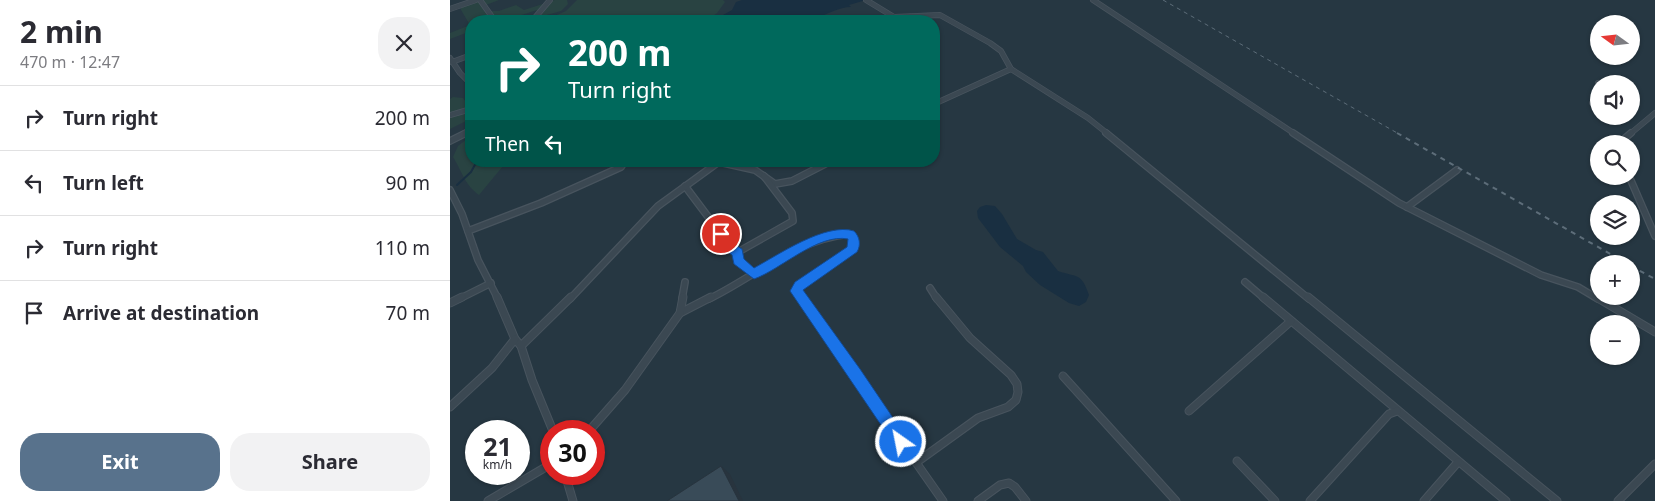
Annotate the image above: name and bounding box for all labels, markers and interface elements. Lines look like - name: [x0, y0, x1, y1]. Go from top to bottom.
- text: 2 min: [20, 11, 103, 52]
- north arrow: [1590, 15, 1640, 65]
- map controls: [1590, 15, 1640, 365]
- button: close: [378, 17, 430, 69]
- text: 200 m: [568, 29, 671, 76]
- icon: right: [485, 35, 550, 100]
- text: 470 m · 12:47: [20, 51, 120, 73]
- text: Turn right: [568, 74, 671, 104]
- button: sound: [1590, 75, 1640, 125]
- icon: right: [20, 104, 48, 132]
- text: Turn right: [63, 105, 158, 131]
- text: 200 m: [375, 105, 430, 131]
- icon: left: [540, 130, 568, 158]
- text: Then: [485, 131, 530, 157]
- button: search: [1590, 135, 1640, 185]
- icon: left: [20, 169, 48, 197]
- text: Turn left: [63, 170, 144, 196]
- text: 90 m: [386, 170, 430, 196]
- button: layers: [1590, 195, 1640, 245]
- pin: [700, 213, 742, 255]
- icon: arrive: [707, 220, 735, 248]
- icon: right: [20, 234, 48, 262]
- text: Turn right: [63, 235, 158, 261]
- text: 110 m: [375, 235, 430, 261]
- button: +: [1590, 255, 1640, 305]
- icon: arrive: [20, 299, 48, 327]
- text: Arrive at destination: [63, 300, 259, 326]
- text: 70 m: [386, 300, 430, 326]
- button: −: [1590, 315, 1640, 365]
- position arrow: [874, 415, 926, 467]
- speed limit sign: 30: [540, 420, 605, 485]
- text: 21: [483, 429, 512, 463]
- button: Exit: [20, 433, 220, 491]
- button: Share: [230, 433, 430, 491]
- text: km/h: [483, 456, 512, 473]

